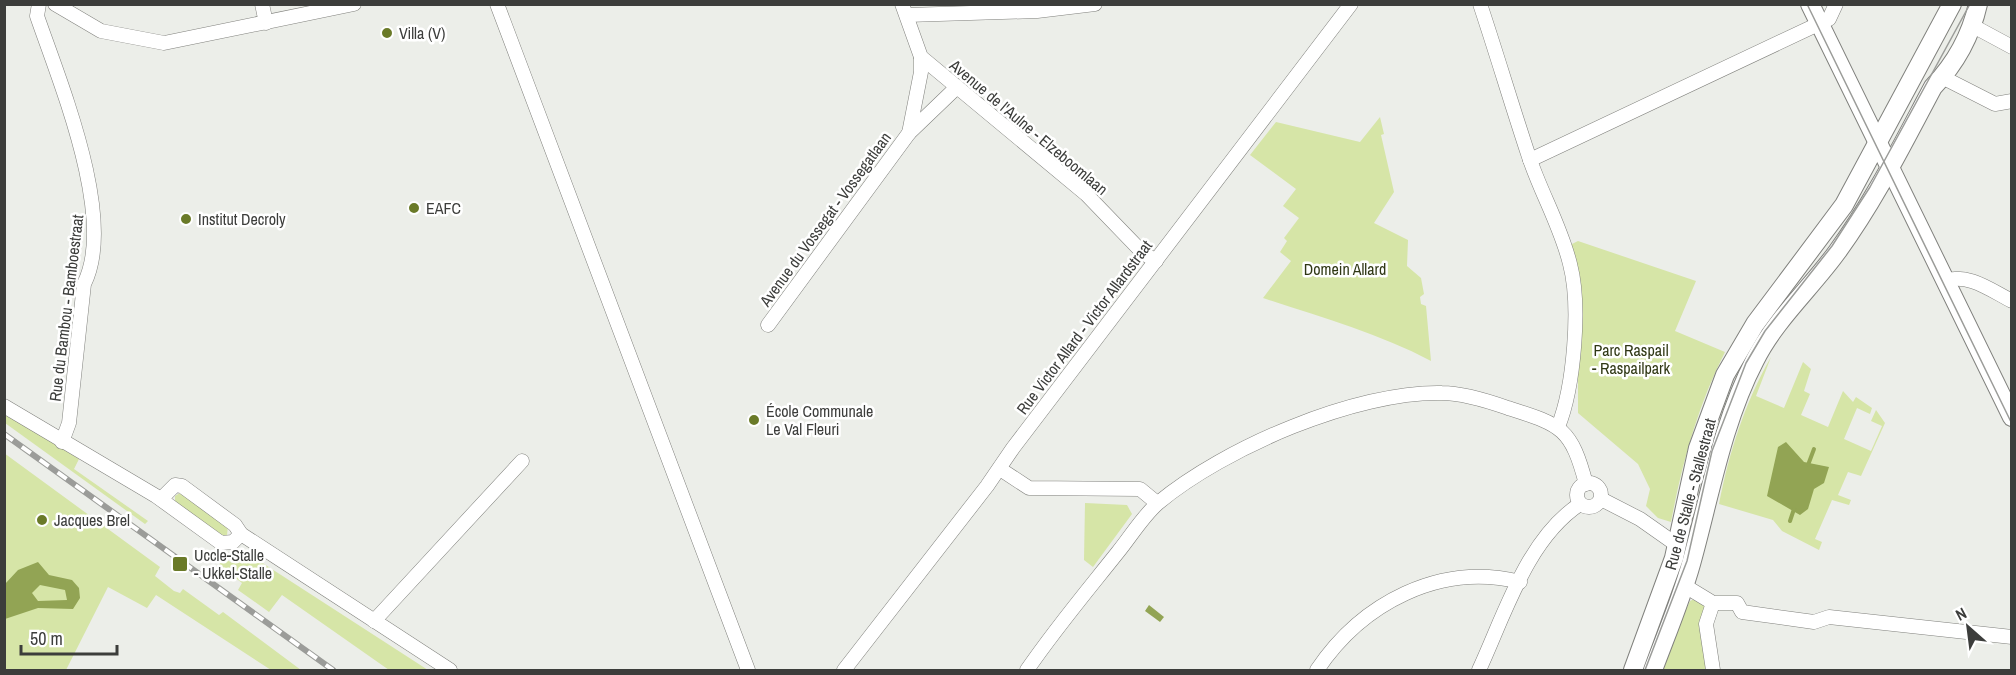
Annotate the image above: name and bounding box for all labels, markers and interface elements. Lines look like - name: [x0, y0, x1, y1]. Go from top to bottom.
- place label: Villa (V): [399, 22, 445, 44]
- marker: Villa (V): [380, 26, 394, 40]
- street label: Avenue de l'Aulne - Elzeboomlaan: [945, 54, 1113, 200]
- street label: Avenue du Vossegat - Vossegatlaan: [754, 127, 896, 311]
- place label: EAFC: [426, 197, 461, 219]
- marker: EAFC: [407, 201, 421, 215]
- place label: Institut Decroly: [198, 208, 286, 230]
- marker: Institut Decroly: [179, 212, 193, 226]
- street label: Rue du Bambou - Bamboestraat: [44, 213, 88, 403]
- street label: Rue Victor Allard - Victor Allardstraat: [1011, 235, 1157, 419]
- park label: Domein Allard: [1304, 258, 1386, 280]
- park label: Parc Raspail - Raspailpark: [1592, 339, 1670, 379]
- place label: École Communale Le Val Fleuri: [766, 400, 873, 440]
- marker: École Communale Le Val Fleuri: [747, 413, 761, 427]
- street label: Rue de Stalle - Stallestraat: [1659, 415, 1721, 572]
- place label: Jacques Brel: [54, 509, 130, 531]
- marker: Jacques Brel: [35, 513, 49, 527]
- place label: Uccle-Stalle - Ukkel-Stalle: [194, 544, 272, 584]
- marker: Uccle-Stalle - Ukkel-Stalle: [171, 555, 189, 573]
- north arrow: [1938, 597, 1998, 657]
- text: N: [1952, 602, 1970, 626]
- scale bar: [21, 618, 117, 656]
- text: 50 m: [30, 626, 63, 651]

